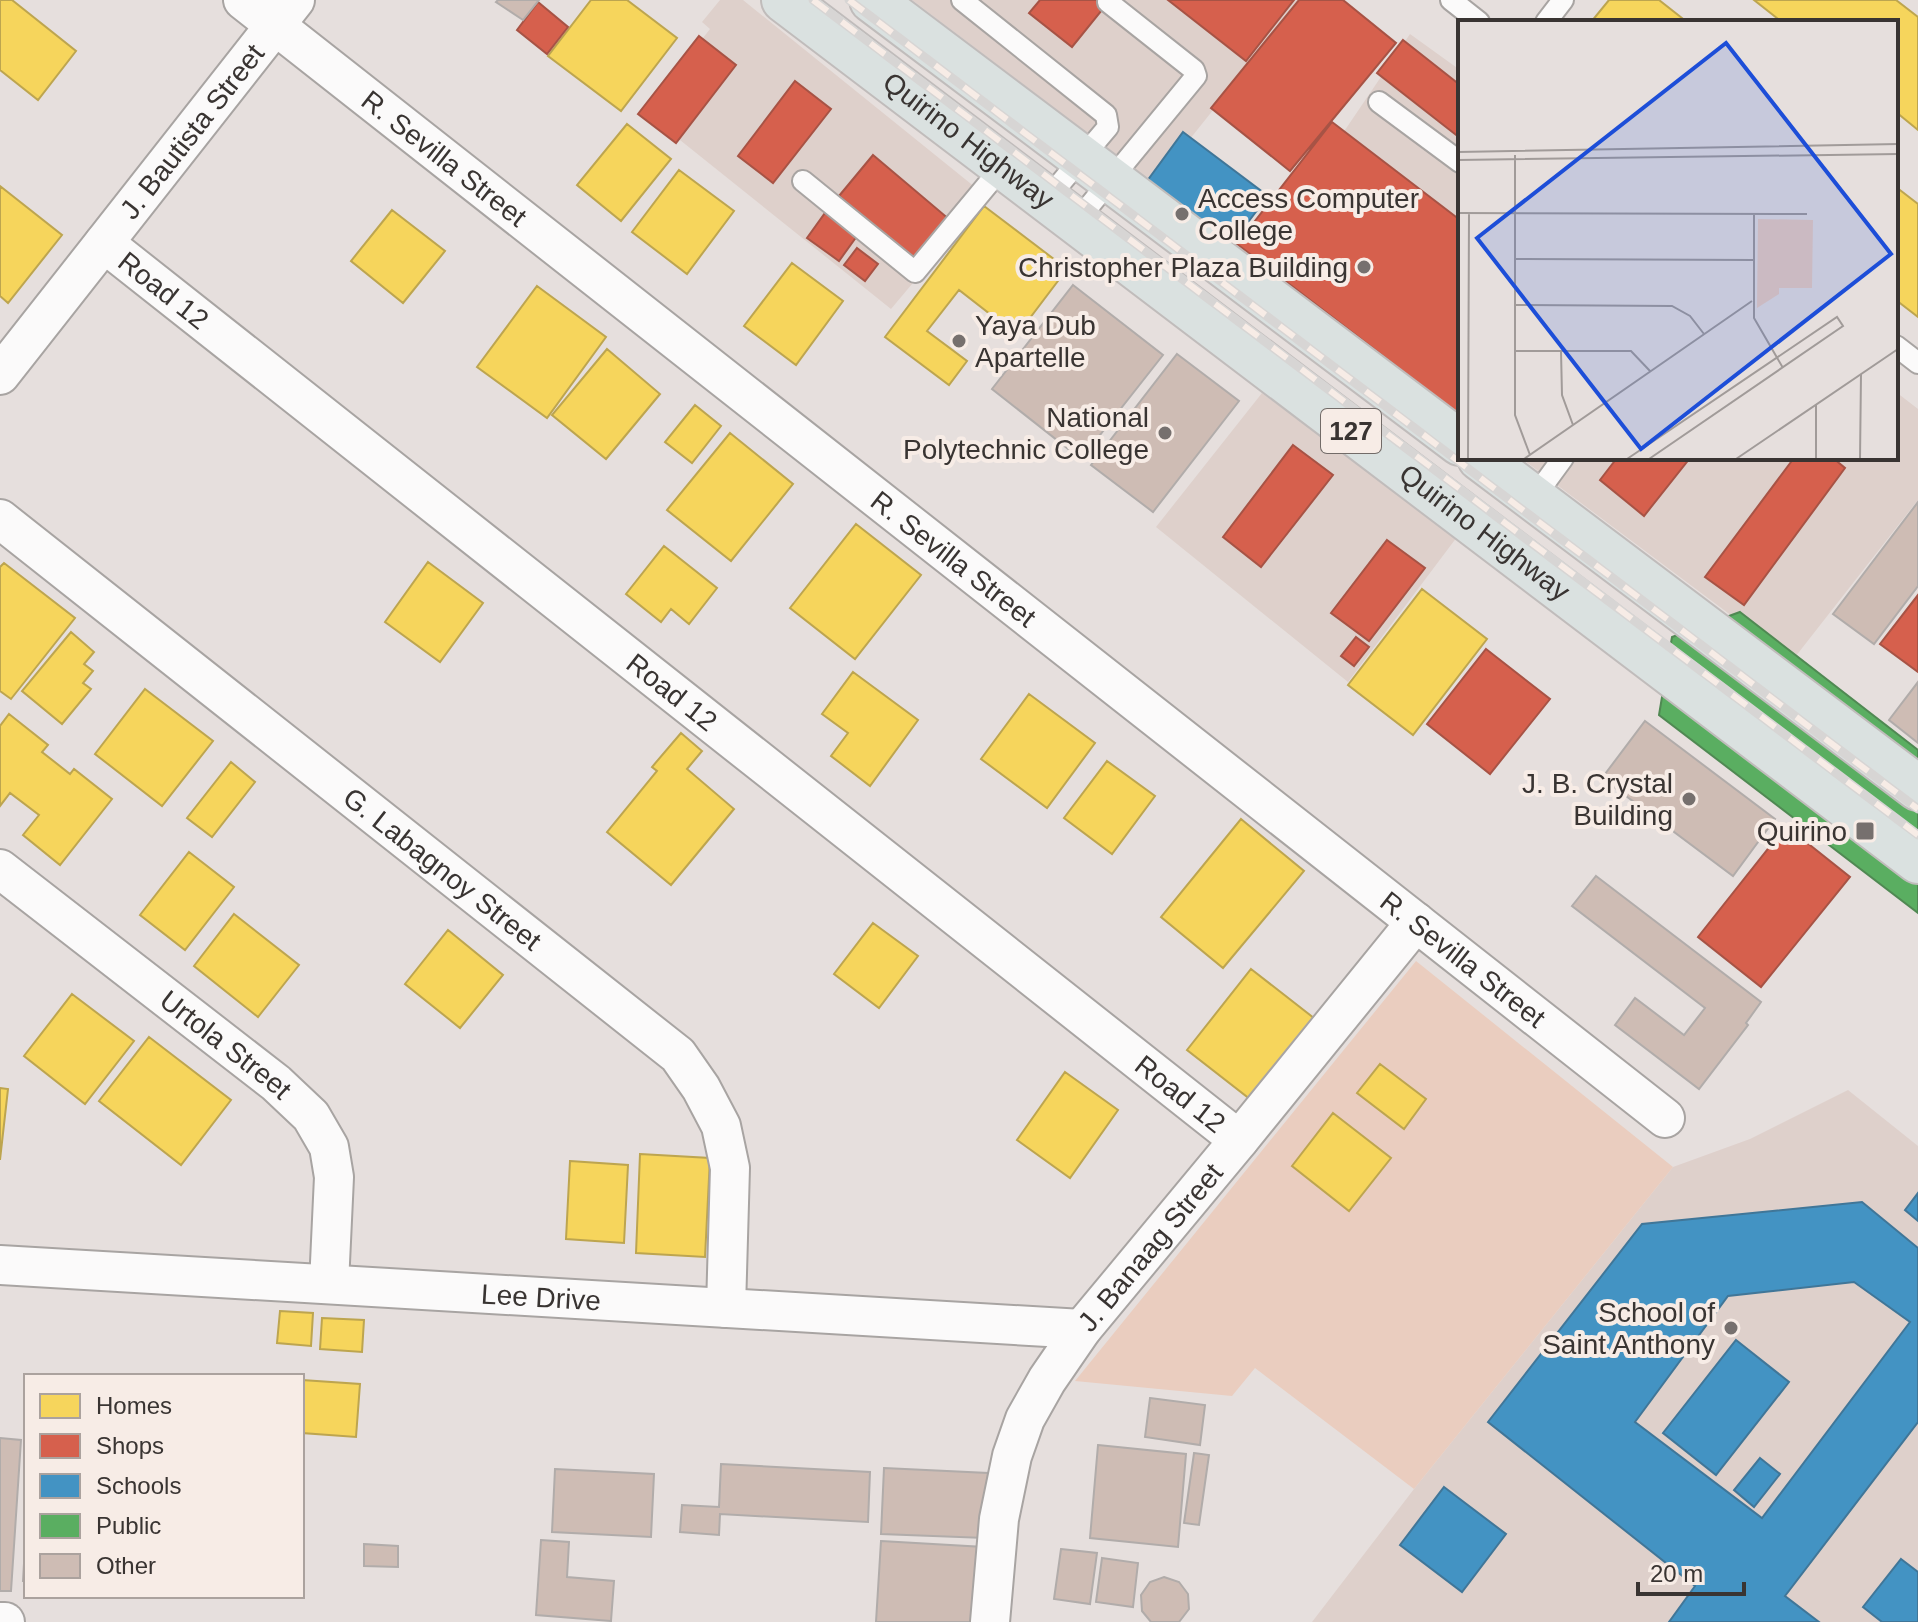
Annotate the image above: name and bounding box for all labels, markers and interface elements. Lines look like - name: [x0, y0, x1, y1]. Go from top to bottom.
- inset map: [1458, 20, 1898, 460]
- street label: J. Bautista Street: [114, 38, 270, 225]
- street label: Quirino Highway: [877, 66, 1060, 215]
- street label: R. Sevilla Street: [355, 84, 533, 233]
- place label: Access Computer College: [1198, 183, 1419, 246]
- marker: Access Computer College: [1173, 205, 1191, 223]
- street label: Road 12: [112, 246, 214, 336]
- place label: Christopher Plaza Building: [1018, 252, 1348, 283]
- marker: Christopher Plaza Building: [1355, 258, 1373, 276]
- place label: Yaya Dub Apartelle: [975, 310, 1096, 373]
- marker: Yaya Dub Apartelle: [950, 332, 968, 350]
- place label: National Polytechnic College: [903, 402, 1149, 465]
- road number: 127: [1321, 409, 1381, 453]
- marker: National Polytechnic College: [1156, 424, 1174, 442]
- street label: Quirino Highway: [1393, 458, 1576, 607]
- street label: R. Sevilla Street: [865, 485, 1042, 634]
- street label: Road 12: [621, 647, 723, 737]
- place label: J. B. Crystal Building: [1522, 768, 1673, 831]
- street label: G. Labagnoy Street: [337, 782, 547, 957]
- marker: J. B. Crystal Building: [1680, 790, 1698, 808]
- place label: Quirino: [1757, 816, 1847, 847]
- marker: Quirino: [1854, 820, 1876, 842]
- street label: R. Sevilla Street: [1374, 885, 1551, 1034]
- street label: Urtola Street: [154, 984, 298, 1105]
- street label: Road 12: [1129, 1049, 1231, 1139]
- street label: J. Banaag Street: [1072, 1157, 1229, 1338]
- street label: Lee Drive: [480, 1278, 602, 1317]
- place label: School of Saint Anthony: [1542, 1297, 1715, 1360]
- marker: School of Saint Anthony: [1722, 1319, 1740, 1337]
- legend: [24, 1374, 304, 1598]
- text: Homes: [96, 1392, 172, 1419]
- text: Shops: [96, 1432, 164, 1459]
- text: Schools: [96, 1472, 181, 1499]
- text: Public: [96, 1512, 161, 1539]
- scale bar: [1638, 1546, 1744, 1596]
- text: Other: [96, 1552, 156, 1579]
- text: 20 m: [1650, 1560, 1703, 1587]

